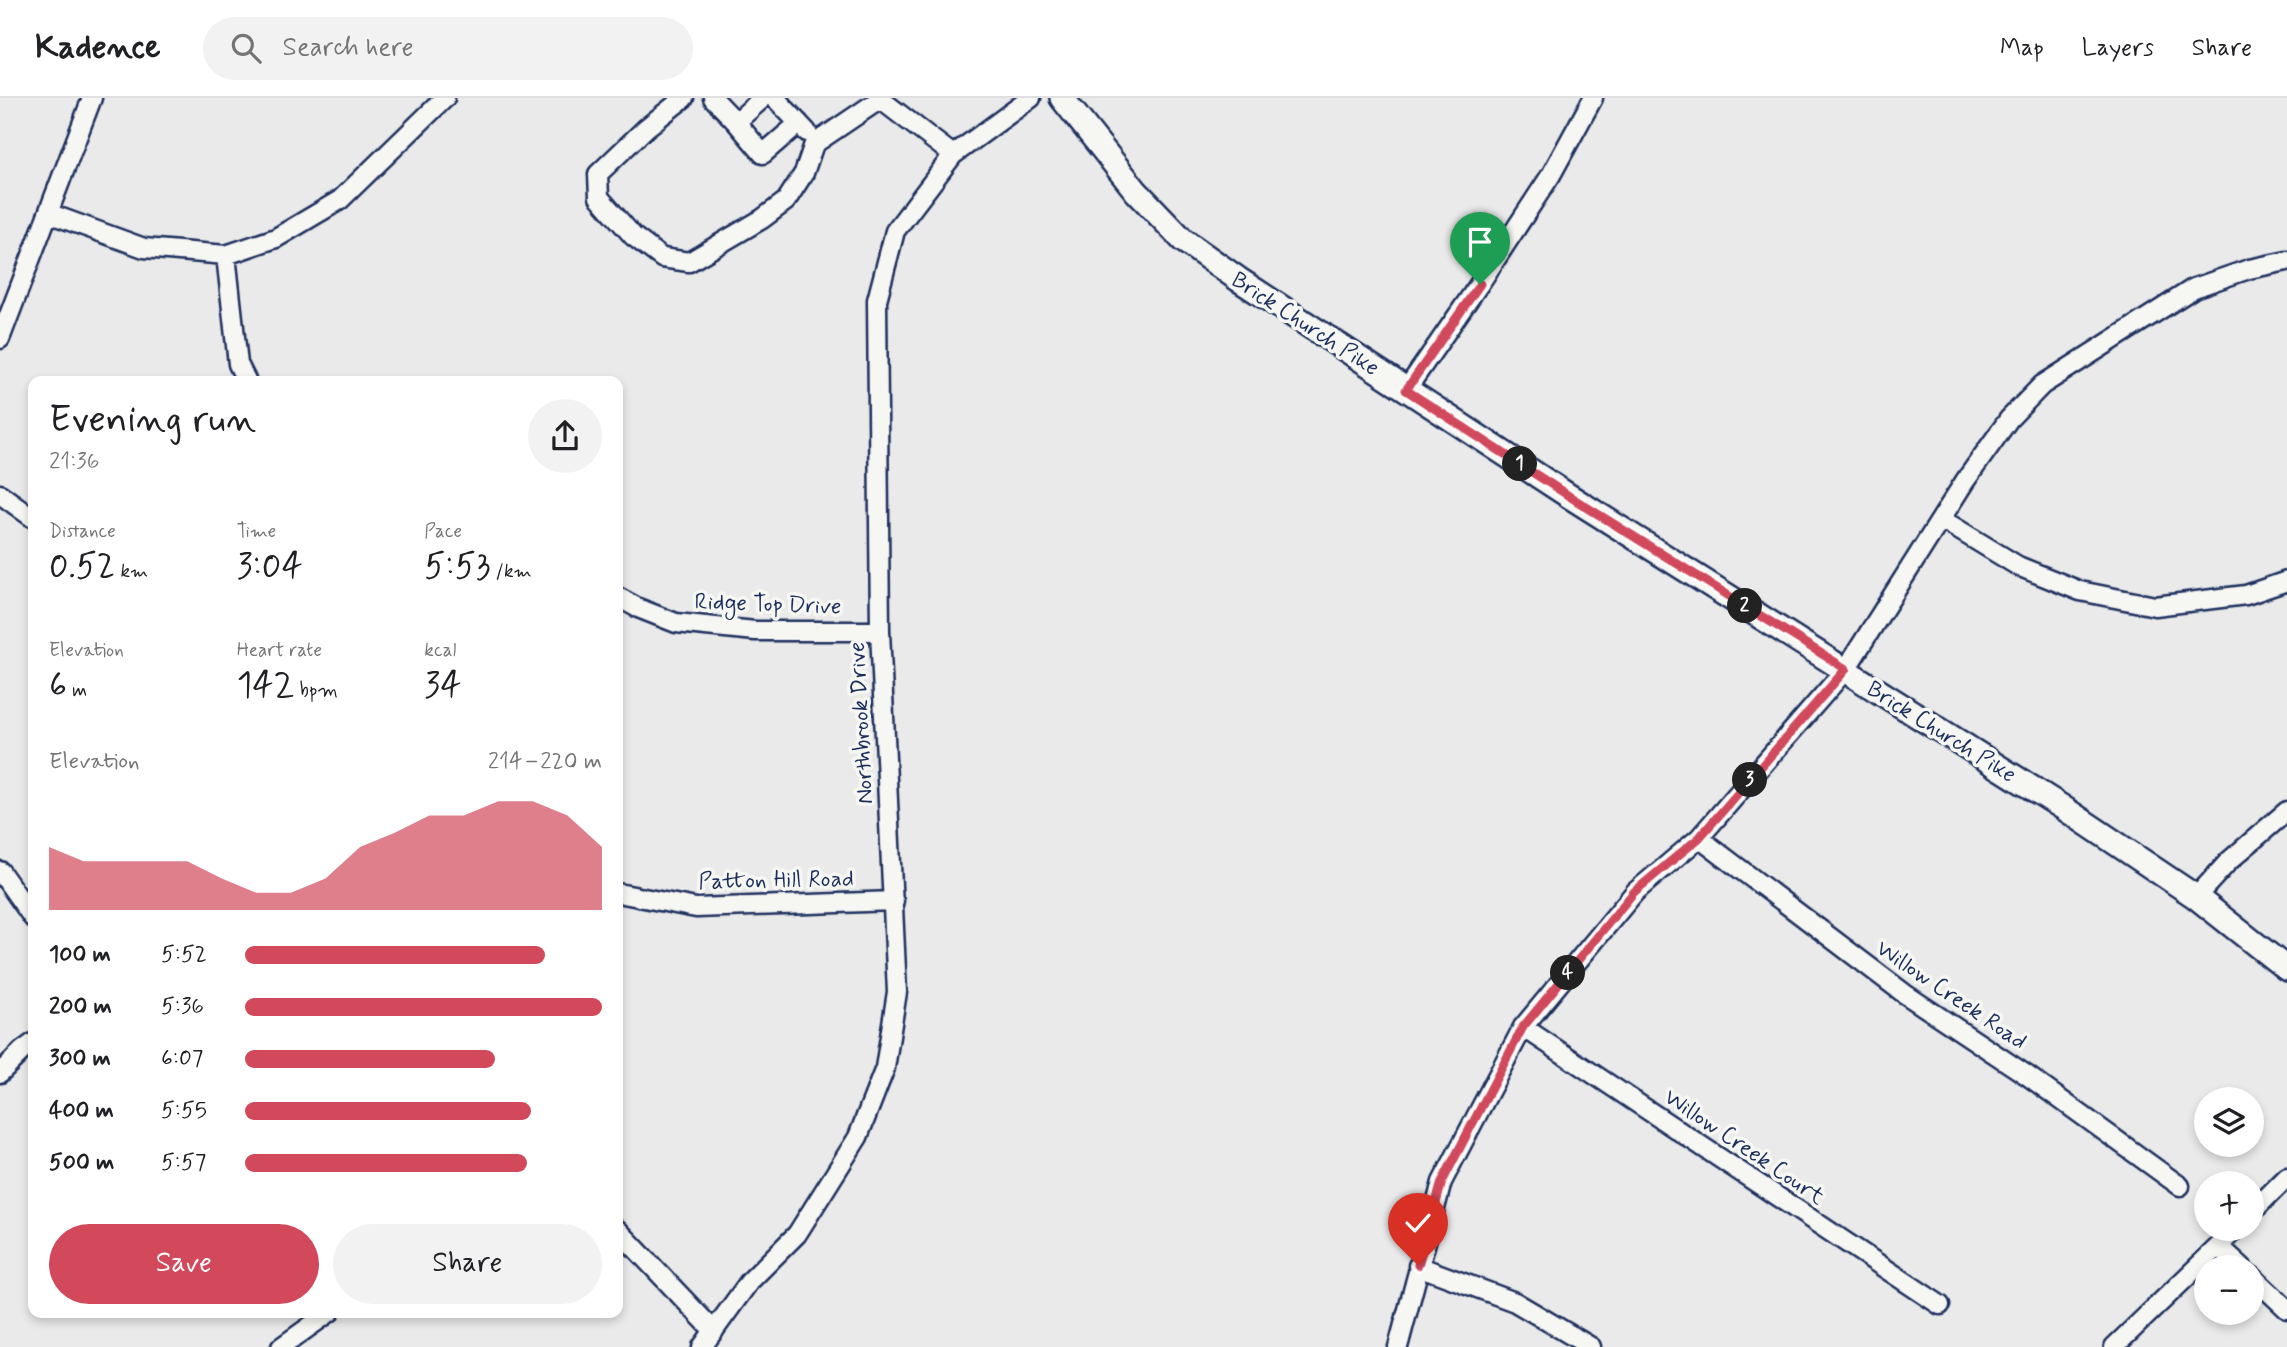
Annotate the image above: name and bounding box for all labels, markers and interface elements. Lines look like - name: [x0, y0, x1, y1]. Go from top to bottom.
- search box: [203, 17, 693, 80]
- text: Kadence: [35, 26, 161, 70]
- icon: search: [227, 29, 265, 67]
- text: Search here: [283, 31, 413, 65]
- text: Map: [2000, 33, 2044, 64]
- text: Layers: [2082, 33, 2154, 64]
- text: Share: [2192, 33, 2252, 64]
- pin: [1450, 212, 1510, 284]
- icon: arrive: [1461, 223, 1499, 261]
- street label: Brick Church Pike: [1225, 266, 1385, 384]
- text: Evening run: [49, 396, 256, 445]
- button: share: [528, 399, 602, 473]
- pin: 1: [1502, 446, 1538, 482]
- text: 21:36: [49, 447, 99, 477]
- text: 1: [1515, 451, 1524, 476]
- text: Distance: [49, 519, 116, 544]
- text: Time: [237, 519, 276, 544]
- text: Pace: [424, 519, 462, 544]
- text: 0.52: [49, 544, 115, 590]
- text: 3:04: [237, 544, 303, 590]
- text: 5:53: [424, 544, 490, 590]
- text: km: [115, 559, 148, 584]
- text: /km: [490, 559, 532, 584]
- street label: Ridge Top Drive: [694, 587, 842, 625]
- pin: 2: [1728, 588, 1762, 624]
- text: 2: [1740, 593, 1749, 618]
- text: Elevation: [49, 638, 124, 663]
- text: Heart rate: [237, 638, 322, 663]
- text: kcal: [424, 638, 456, 663]
- street label: Northbrook Drive: [843, 641, 881, 805]
- text: 6: [49, 663, 67, 709]
- text: 142: [237, 663, 294, 709]
- text: 34: [424, 663, 461, 709]
- street label: Brick Church Pike: [1861, 675, 2021, 791]
- text: m: [67, 678, 87, 703]
- text: bpm: [294, 678, 338, 703]
- text: Elevation: [49, 747, 140, 777]
- text: 214–220 m: [488, 747, 602, 777]
- pin: 3: [1732, 762, 1768, 798]
- text: 3: [1745, 767, 1754, 792]
- street label: Patton Hill Road: [698, 865, 854, 897]
- street label: Willow Creek Road: [1870, 934, 2032, 1057]
- text: 100 m: [49, 940, 111, 970]
- text: 5:52: [161, 940, 207, 970]
- pin: 4: [1550, 956, 1586, 990]
- text: 4: [1562, 960, 1573, 985]
- text: 200 m: [49, 992, 112, 1022]
- text: 5:36: [161, 992, 204, 1022]
- text: 300 m: [49, 1044, 111, 1074]
- text: 6:07: [161, 1044, 203, 1074]
- street label: Willow Creek Court: [1658, 1083, 1830, 1213]
- map controls: [2194, 1087, 2264, 1325]
- button: layers: [2194, 1087, 2264, 1157]
- text: 400 m: [49, 1096, 114, 1126]
- text: 5:55: [161, 1096, 207, 1126]
- text: 500 m: [49, 1148, 114, 1178]
- text: 5:57: [161, 1148, 206, 1178]
- button: +: [2194, 1171, 2264, 1241]
- pin: [1388, 1193, 1448, 1265]
- icon: check: [1399, 1204, 1437, 1242]
- button: Save: [49, 1224, 319, 1304]
- button: Share: [333, 1224, 602, 1304]
- button: −: [2194, 1255, 2264, 1325]

